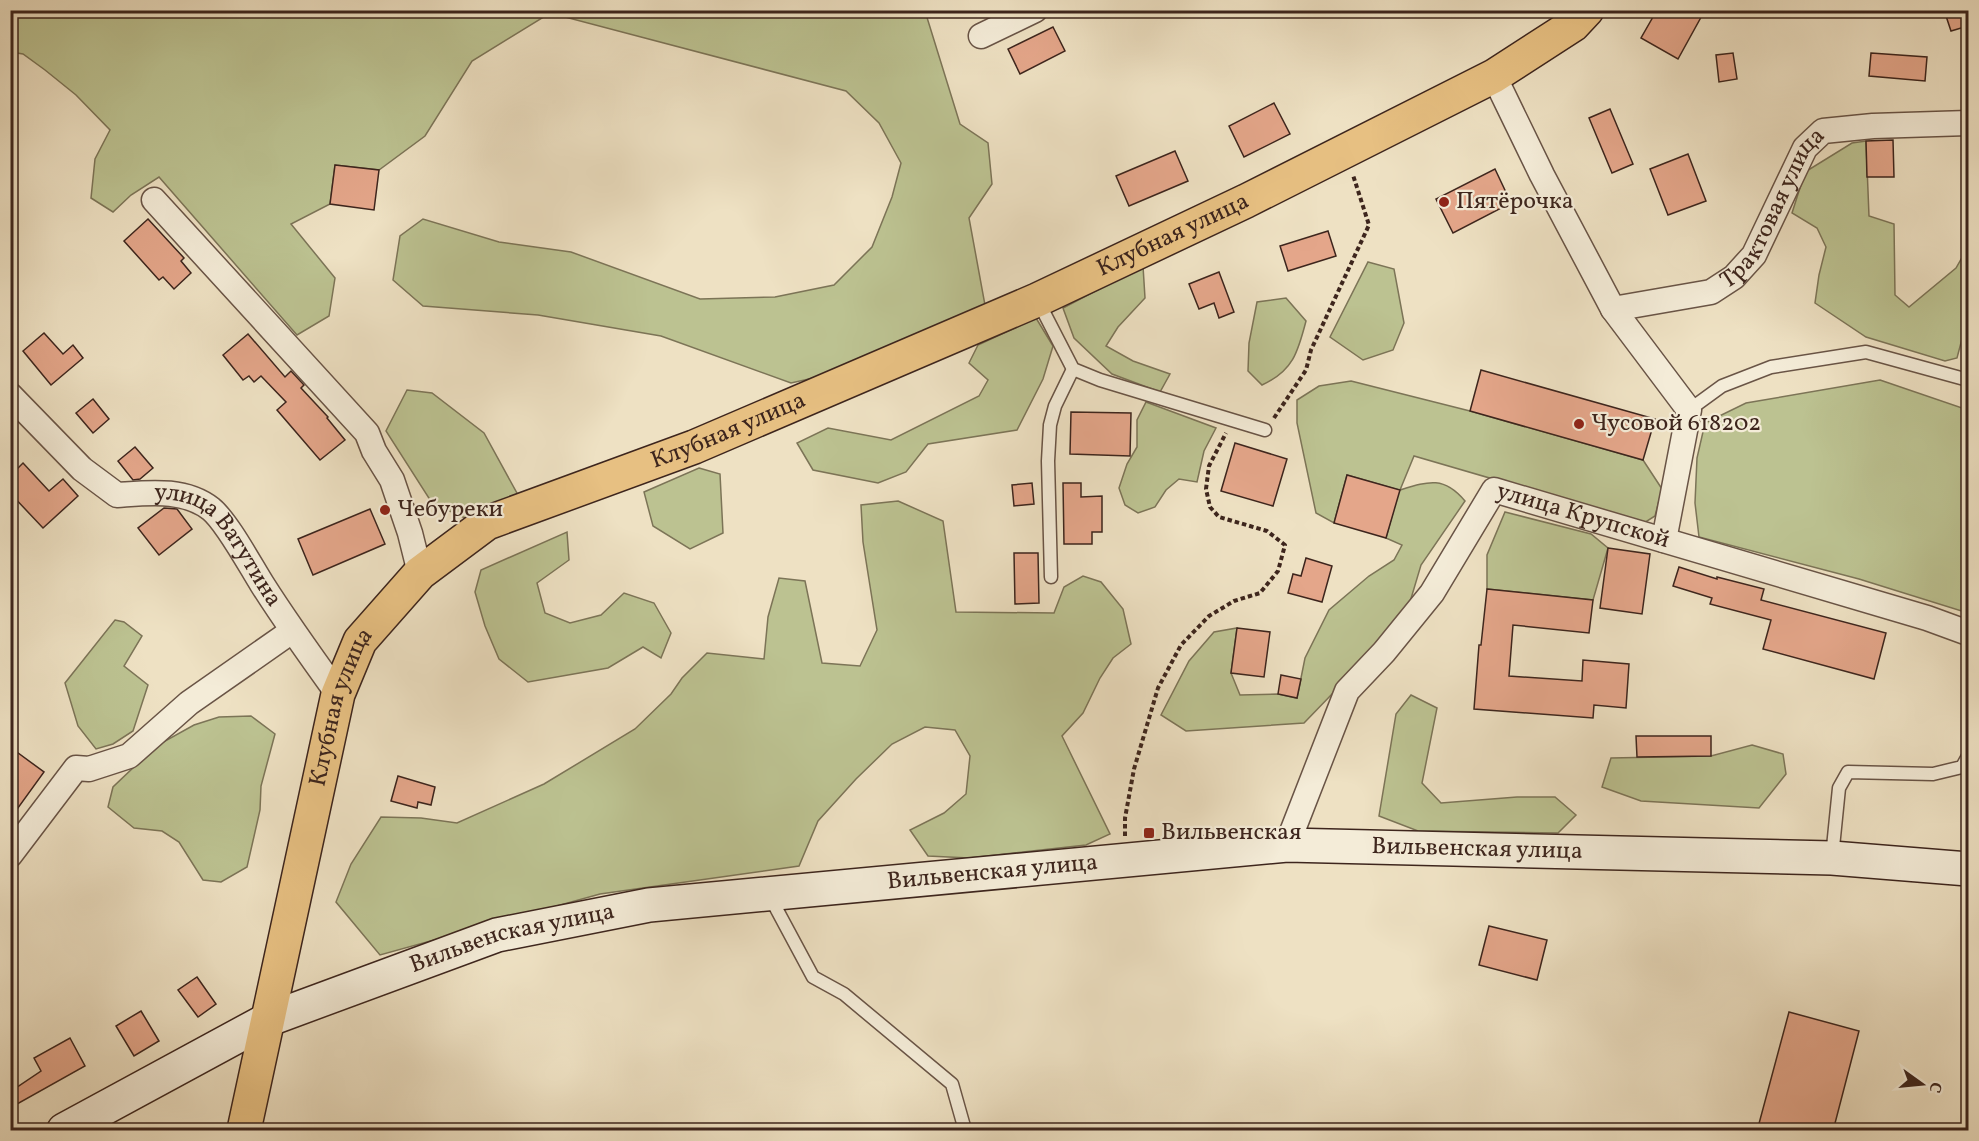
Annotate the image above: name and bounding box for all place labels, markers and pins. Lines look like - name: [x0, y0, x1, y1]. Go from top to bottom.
- place label: Пятёрочка: [1456, 185, 1574, 219]
- marker: Пятёрочка: [1437, 195, 1451, 209]
- place label: Чусовой 618202: [1591, 407, 1761, 441]
- marker: Чусовой 618202: [1572, 417, 1586, 431]
- place label: Чебуреки: [397, 493, 503, 527]
- marker: Чебуреки: [378, 503, 392, 517]
- place label: Вильвенская: [1161, 816, 1301, 850]
- marker: Вильвенская: [1142, 826, 1156, 840]

